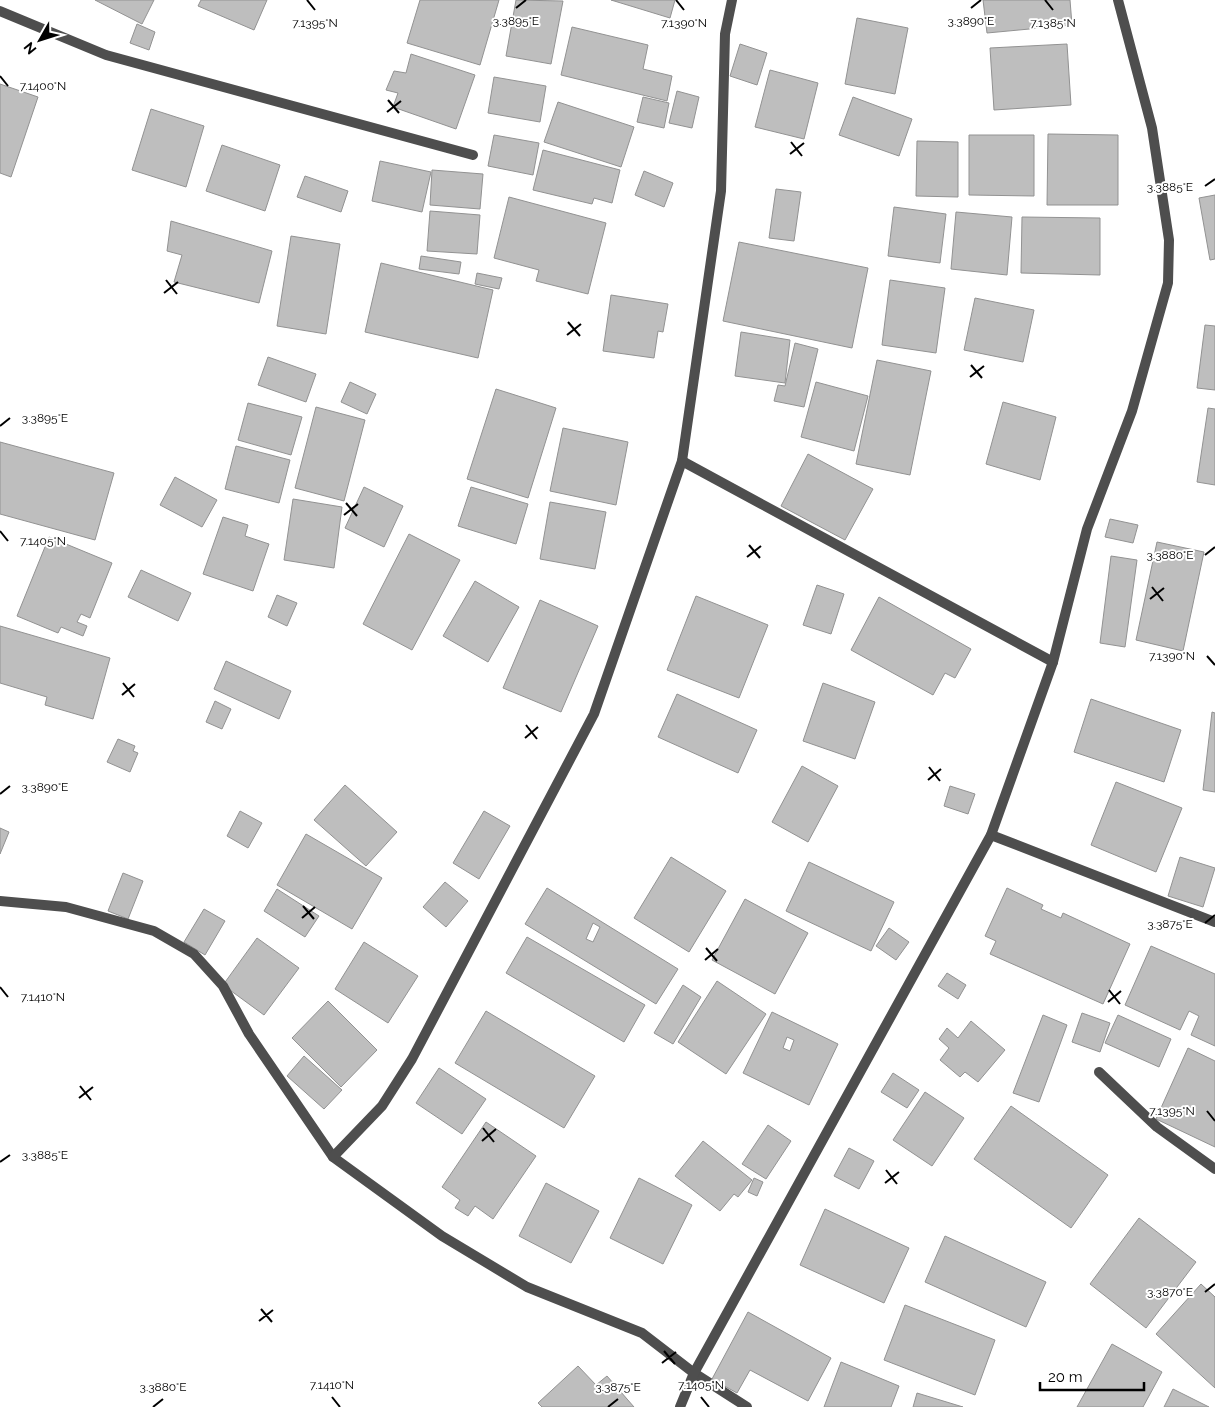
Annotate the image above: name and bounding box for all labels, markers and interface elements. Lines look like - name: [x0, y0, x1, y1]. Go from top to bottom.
- text: 3.3895°E: [493, 14, 539, 28]
- text: 3.3890°E: [948, 14, 994, 28]
- north arrow: [15, 15, 65, 65]
- text: 7.1395°N: [292, 16, 338, 30]
- text: 7.1390°N: [661, 16, 707, 30]
- text: 7.1385°N: [1030, 16, 1076, 30]
- text: N: [20, 39, 39, 57]
- text: 7.1400°N: [20, 79, 66, 93]
- text: 3.3885°E: [1147, 180, 1193, 194]
- text: 3.3895°E: [22, 411, 68, 425]
- text: 7.1405°N: [20, 534, 66, 548]
- text: 3.3880°E: [1147, 548, 1193, 562]
- text: 7.1390°N: [1149, 649, 1195, 663]
- text: 3.3890°E: [22, 780, 68, 794]
- text: 3.3875°E: [1147, 917, 1193, 931]
- text: 7.1410°N: [21, 990, 65, 1004]
- text: 7.1395°N: [1149, 1104, 1195, 1118]
- text: 3.3885°E: [22, 1148, 68, 1162]
- text: 3.3870°E: [1147, 1285, 1193, 1299]
- scale bar: [1040, 1360, 1144, 1392]
- text: 20 m: [1048, 1368, 1083, 1386]
- text: 7.1410°N: [310, 1378, 354, 1392]
- text: 7.1405°N: [678, 1378, 724, 1392]
- text: 3.3880°E: [140, 1380, 186, 1394]
- text: 3.3875°E: [595, 1380, 641, 1394]

